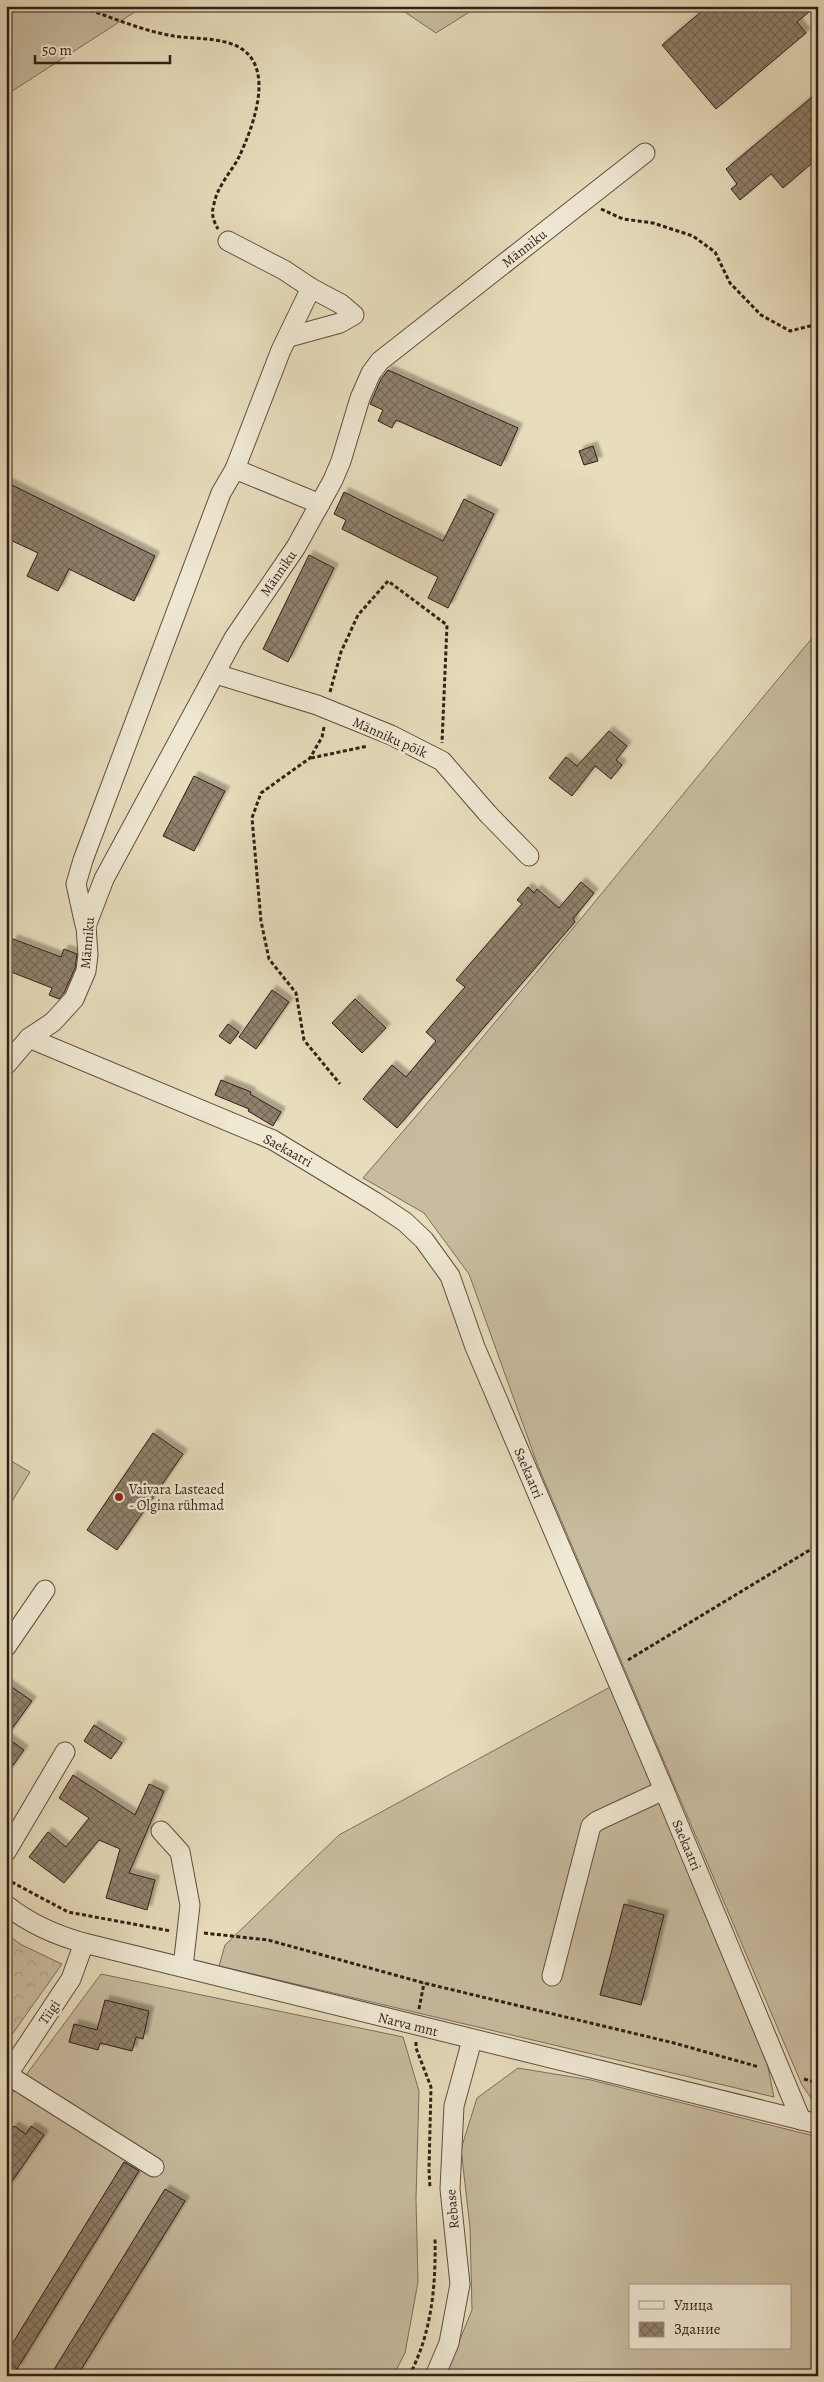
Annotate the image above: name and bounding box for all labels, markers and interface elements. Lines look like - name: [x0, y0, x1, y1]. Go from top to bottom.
- scale bar: [35, 32, 170, 64]
- text: 50 m: [42, 40, 72, 60]
- street label: Männiku: [498, 225, 551, 272]
- street label: Männiku: [256, 546, 301, 600]
- street label: Männiku põik: [349, 712, 430, 762]
- street label: Männiku: [76, 916, 99, 970]
- street label: Saekaatri: [260, 1129, 316, 1172]
- street label: Saekaatri: [509, 1445, 548, 1502]
- place label: Vaivara Lasteaed - Olgina rühmad: [128, 1480, 225, 1515]
- marker: Vaivara Lasteaed - Olgina rühmad: [113, 1491, 125, 1503]
- street label: Saekaatri: [667, 1817, 706, 1874]
- street label: Tiigi: [34, 1996, 65, 2028]
- street label: Narva mnt: [376, 2008, 440, 2041]
- street label: Rebase: [441, 2188, 464, 2230]
- legend: [629, 2284, 792, 2350]
- text: Улица: [674, 2295, 713, 2315]
- text: Здание: [674, 2319, 721, 2339]

